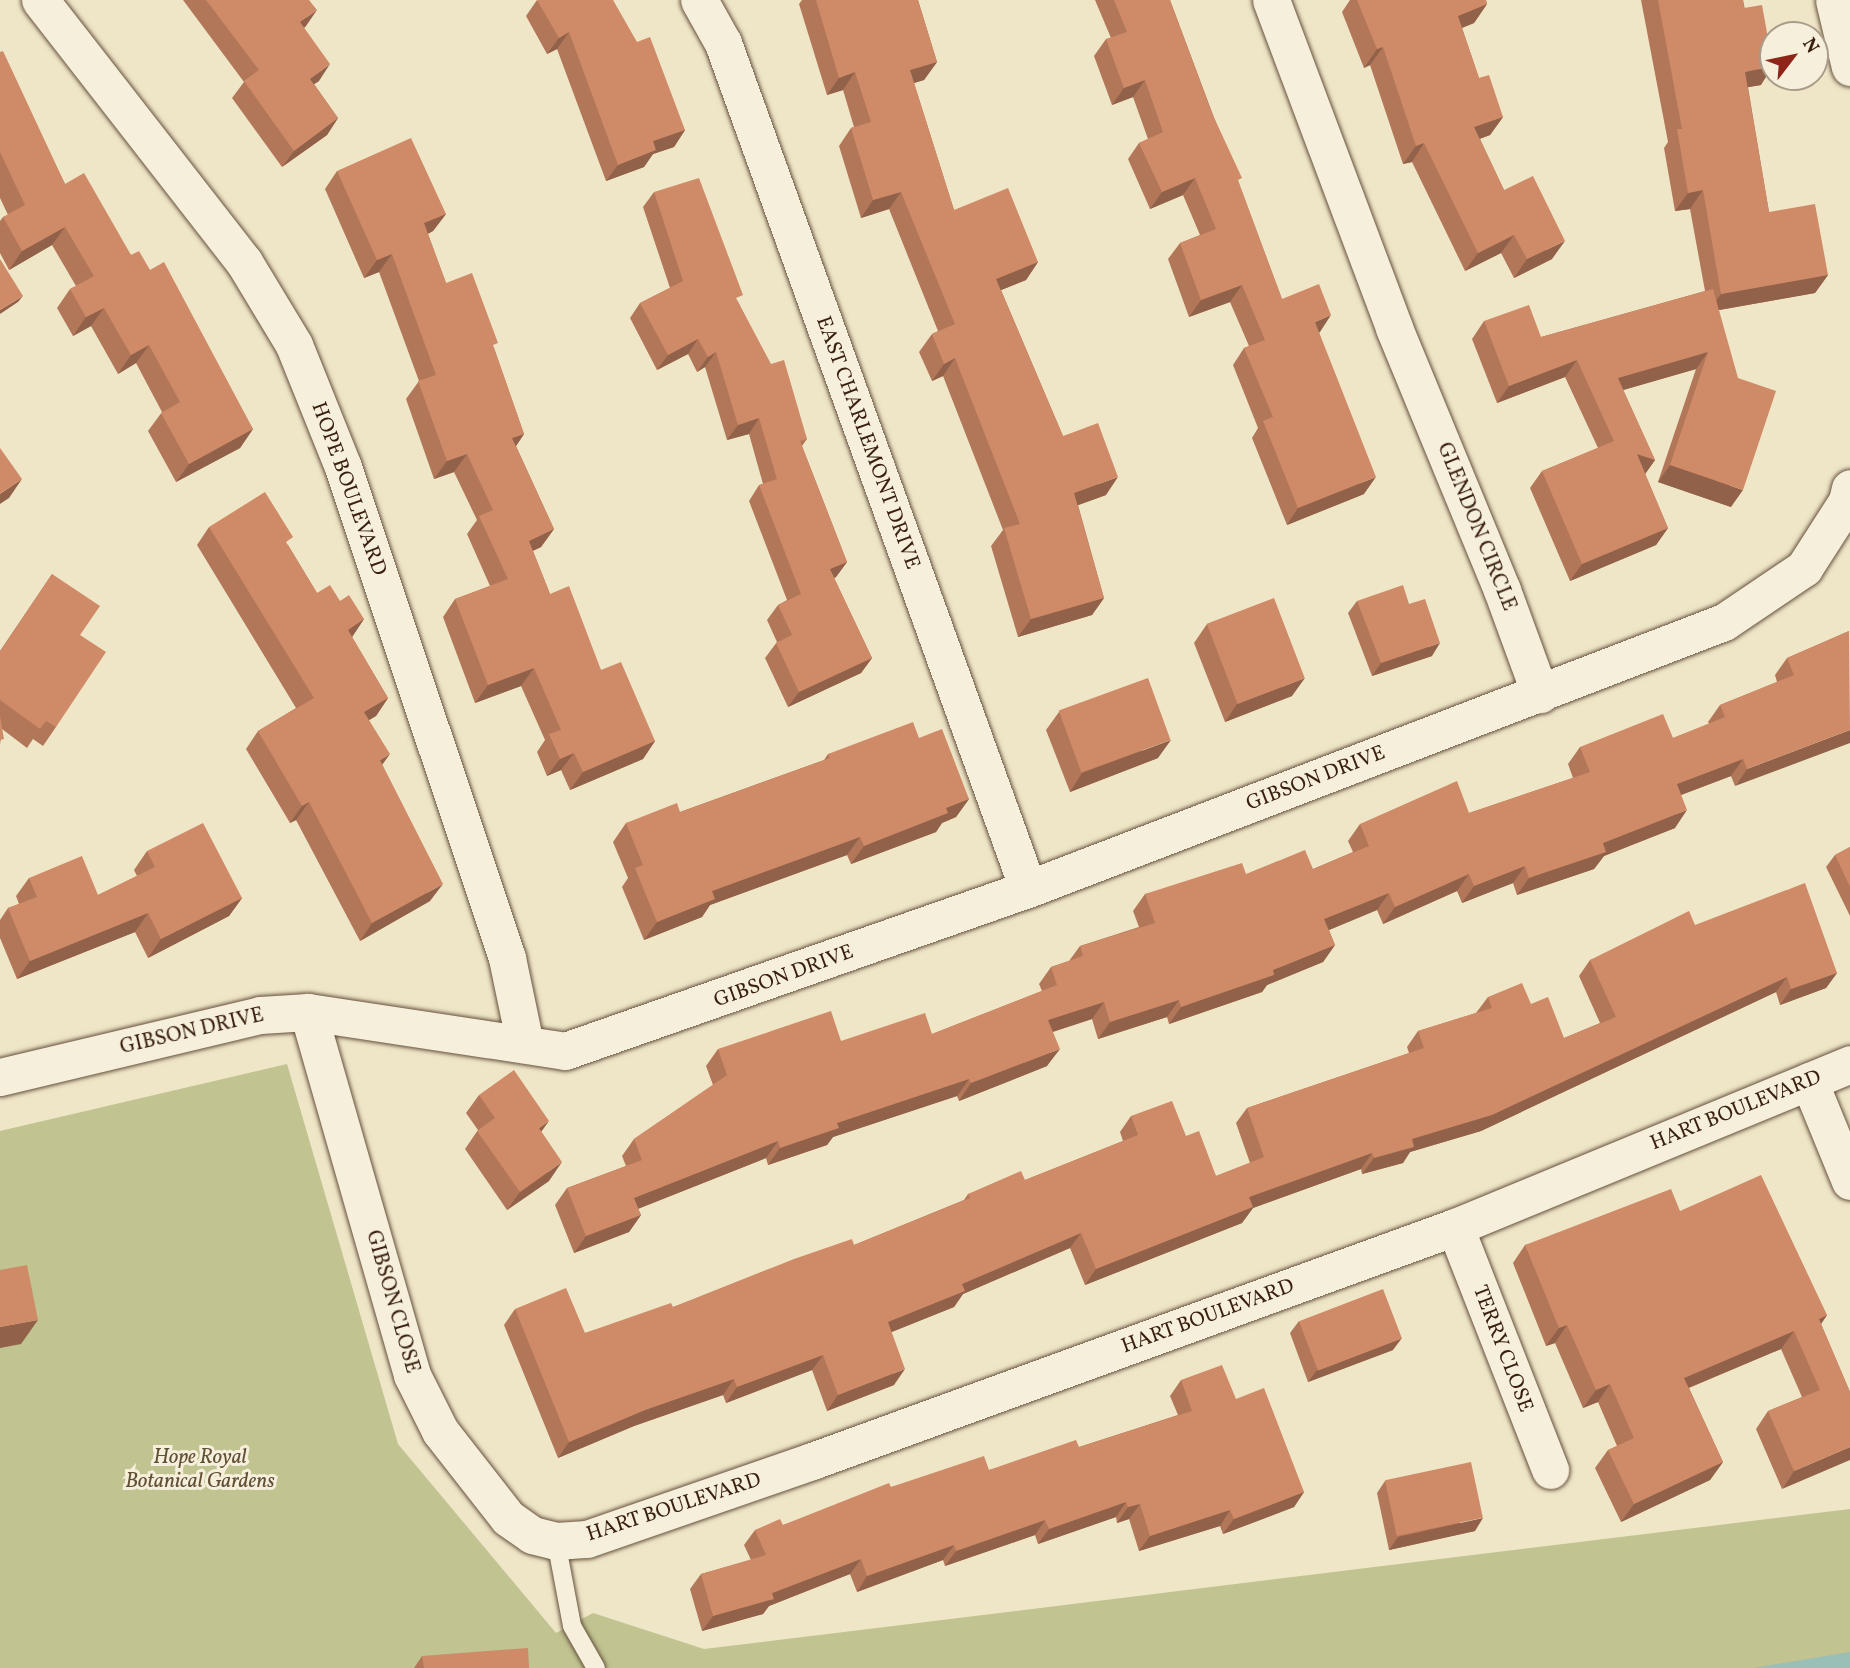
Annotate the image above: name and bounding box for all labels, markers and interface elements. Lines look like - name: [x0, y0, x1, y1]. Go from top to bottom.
- north arrow: [1759, 21, 1829, 91]
- text: N: [1795, 33, 1825, 59]
- street label: EAST CHARLEMONT DRIVE: [809, 312, 925, 574]
- street label: HOPE BOULEVARD: [305, 399, 391, 579]
- street label: GLENDON CIRCLE: [1431, 439, 1521, 615]
- street label: GIBSON DRIVE: [1243, 741, 1389, 817]
- street label: GIBSON DRIVE: [711, 940, 857, 1014]
- street label: GIBSON DRIVE: [118, 1003, 266, 1061]
- street label: HART BOULEVARD: [1647, 1065, 1825, 1157]
- street label: GIBSON CLOSE: [360, 1228, 424, 1376]
- street label: HART BOULEVARD: [1118, 1274, 1298, 1360]
- street label: TERRY CLOSE: [1466, 1282, 1538, 1416]
- park label: Hope Royal Botanical Gardens: [125, 1445, 275, 1495]
- street label: HART BOULEVARD: [583, 1468, 765, 1548]

